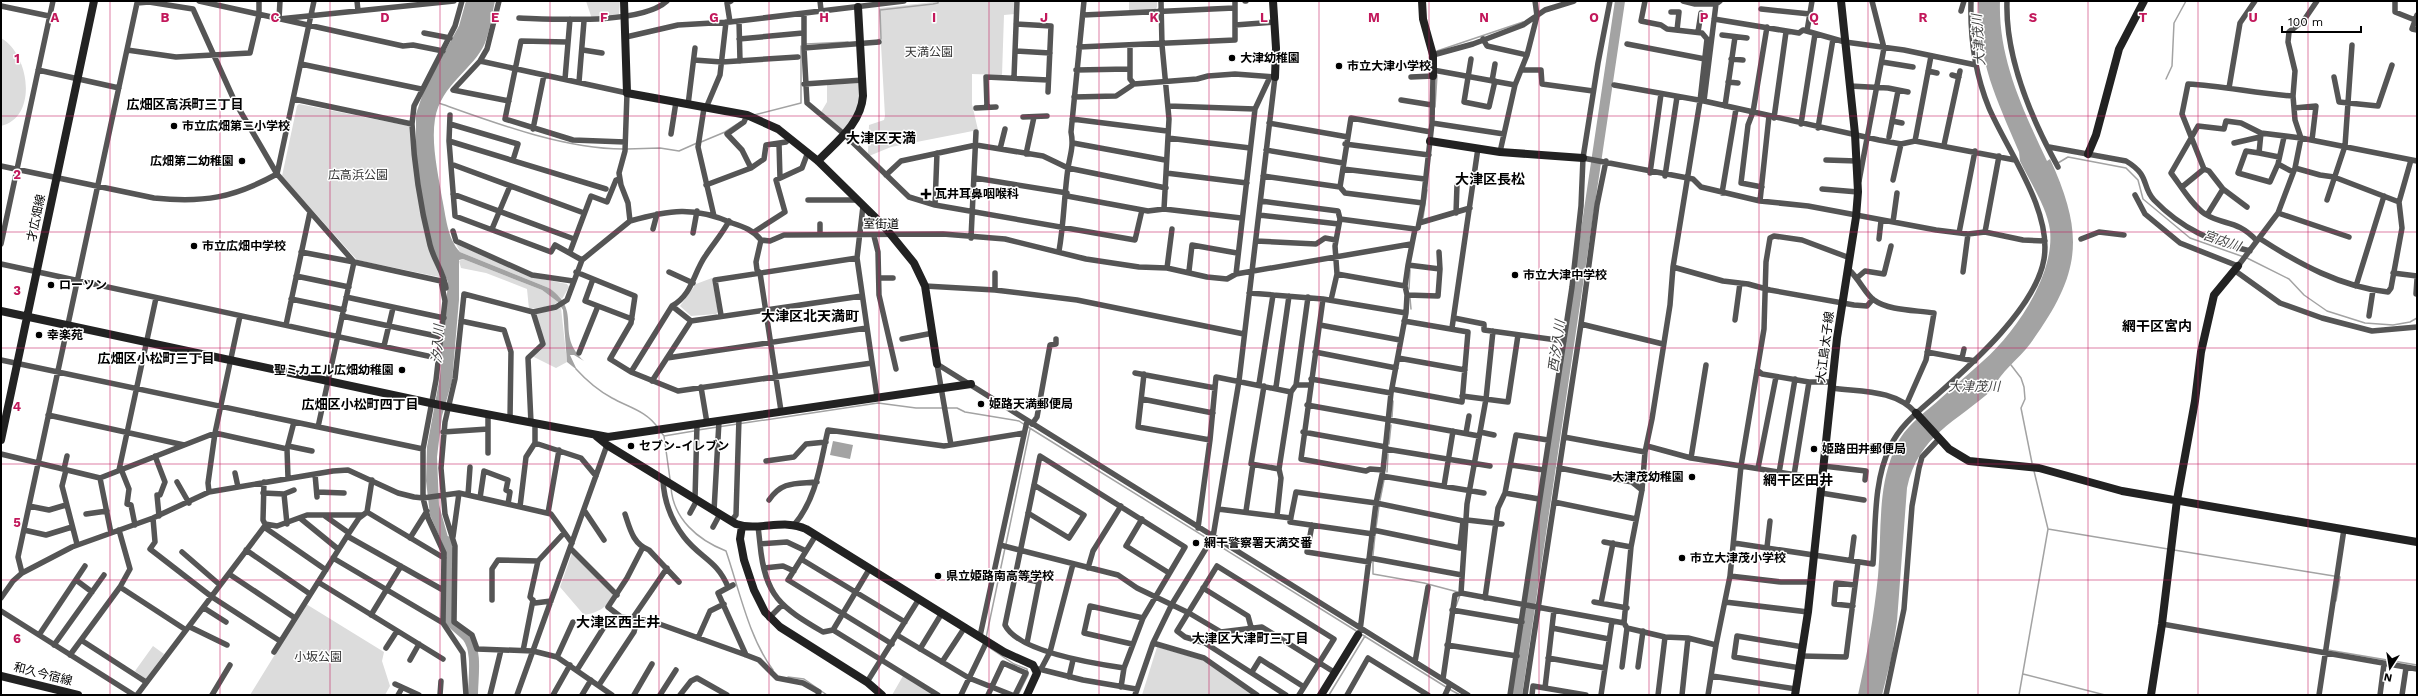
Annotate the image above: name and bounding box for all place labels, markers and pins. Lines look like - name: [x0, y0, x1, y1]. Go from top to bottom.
- place label: 大津幼稚園: [1240, 51, 1300, 65]
- marker: 大津幼稚園: [1227, 53, 1237, 63]
- place label: 市立大津小学校: [1347, 59, 1431, 73]
- marker: 市立大津小学校: [1334, 61, 1344, 71]
- place label: 市立広畑第二小学校: [182, 119, 290, 133]
- marker: 市立広畑第二小学校: [169, 121, 179, 131]
- place label: 広畑第二幼稚園: [150, 154, 234, 168]
- marker: 広畑第二幼稚園: [237, 156, 247, 166]
- place label: 瓦井耳鼻咽喉科: [935, 187, 1019, 201]
- marker: 瓦井耳鼻咽喉科: [920, 188, 932, 200]
- place label: 市立広畑中学校: [202, 239, 286, 253]
- marker: 市立広畑中学校: [189, 241, 199, 251]
- place label: 市立大津中学校: [1523, 268, 1607, 282]
- marker: 市立大津中学校: [1510, 270, 1520, 280]
- place label: ローソン: [59, 278, 107, 292]
- marker: ローソン: [46, 280, 56, 290]
- place label: 幸楽苑: [47, 328, 83, 342]
- marker: 幸楽苑: [34, 330, 44, 340]
- place label: 聖ミカエル広畑幼稚園: [274, 363, 394, 377]
- marker: 聖ミカエル広畑幼稚園: [397, 365, 407, 375]
- place label: 姫路天満郵便局: [989, 397, 1073, 411]
- marker: 姫路天満郵便局: [976, 399, 986, 409]
- place label: セブン-イレブン: [639, 439, 729, 453]
- marker: セブン-イレブン: [626, 441, 636, 451]
- place label: 姫路田井郵便局: [1822, 442, 1906, 456]
- marker: 姫路田井郵便局: [1809, 444, 1819, 454]
- place label: 大津茂幼稚園: [1612, 470, 1684, 484]
- marker: 大津茂幼稚園: [1687, 472, 1697, 482]
- place label: 網干警察署天満交番: [1204, 536, 1313, 550]
- marker: 網干警察署天満交番: [1191, 538, 1201, 548]
- place label: 市立大津茂小学校: [1690, 551, 1786, 565]
- marker: 市立大津茂小学校: [1677, 553, 1687, 563]
- place label: 県立姫路南高等学校: [946, 569, 1054, 583]
- marker: 県立姫路南高等学校: [933, 571, 943, 581]

